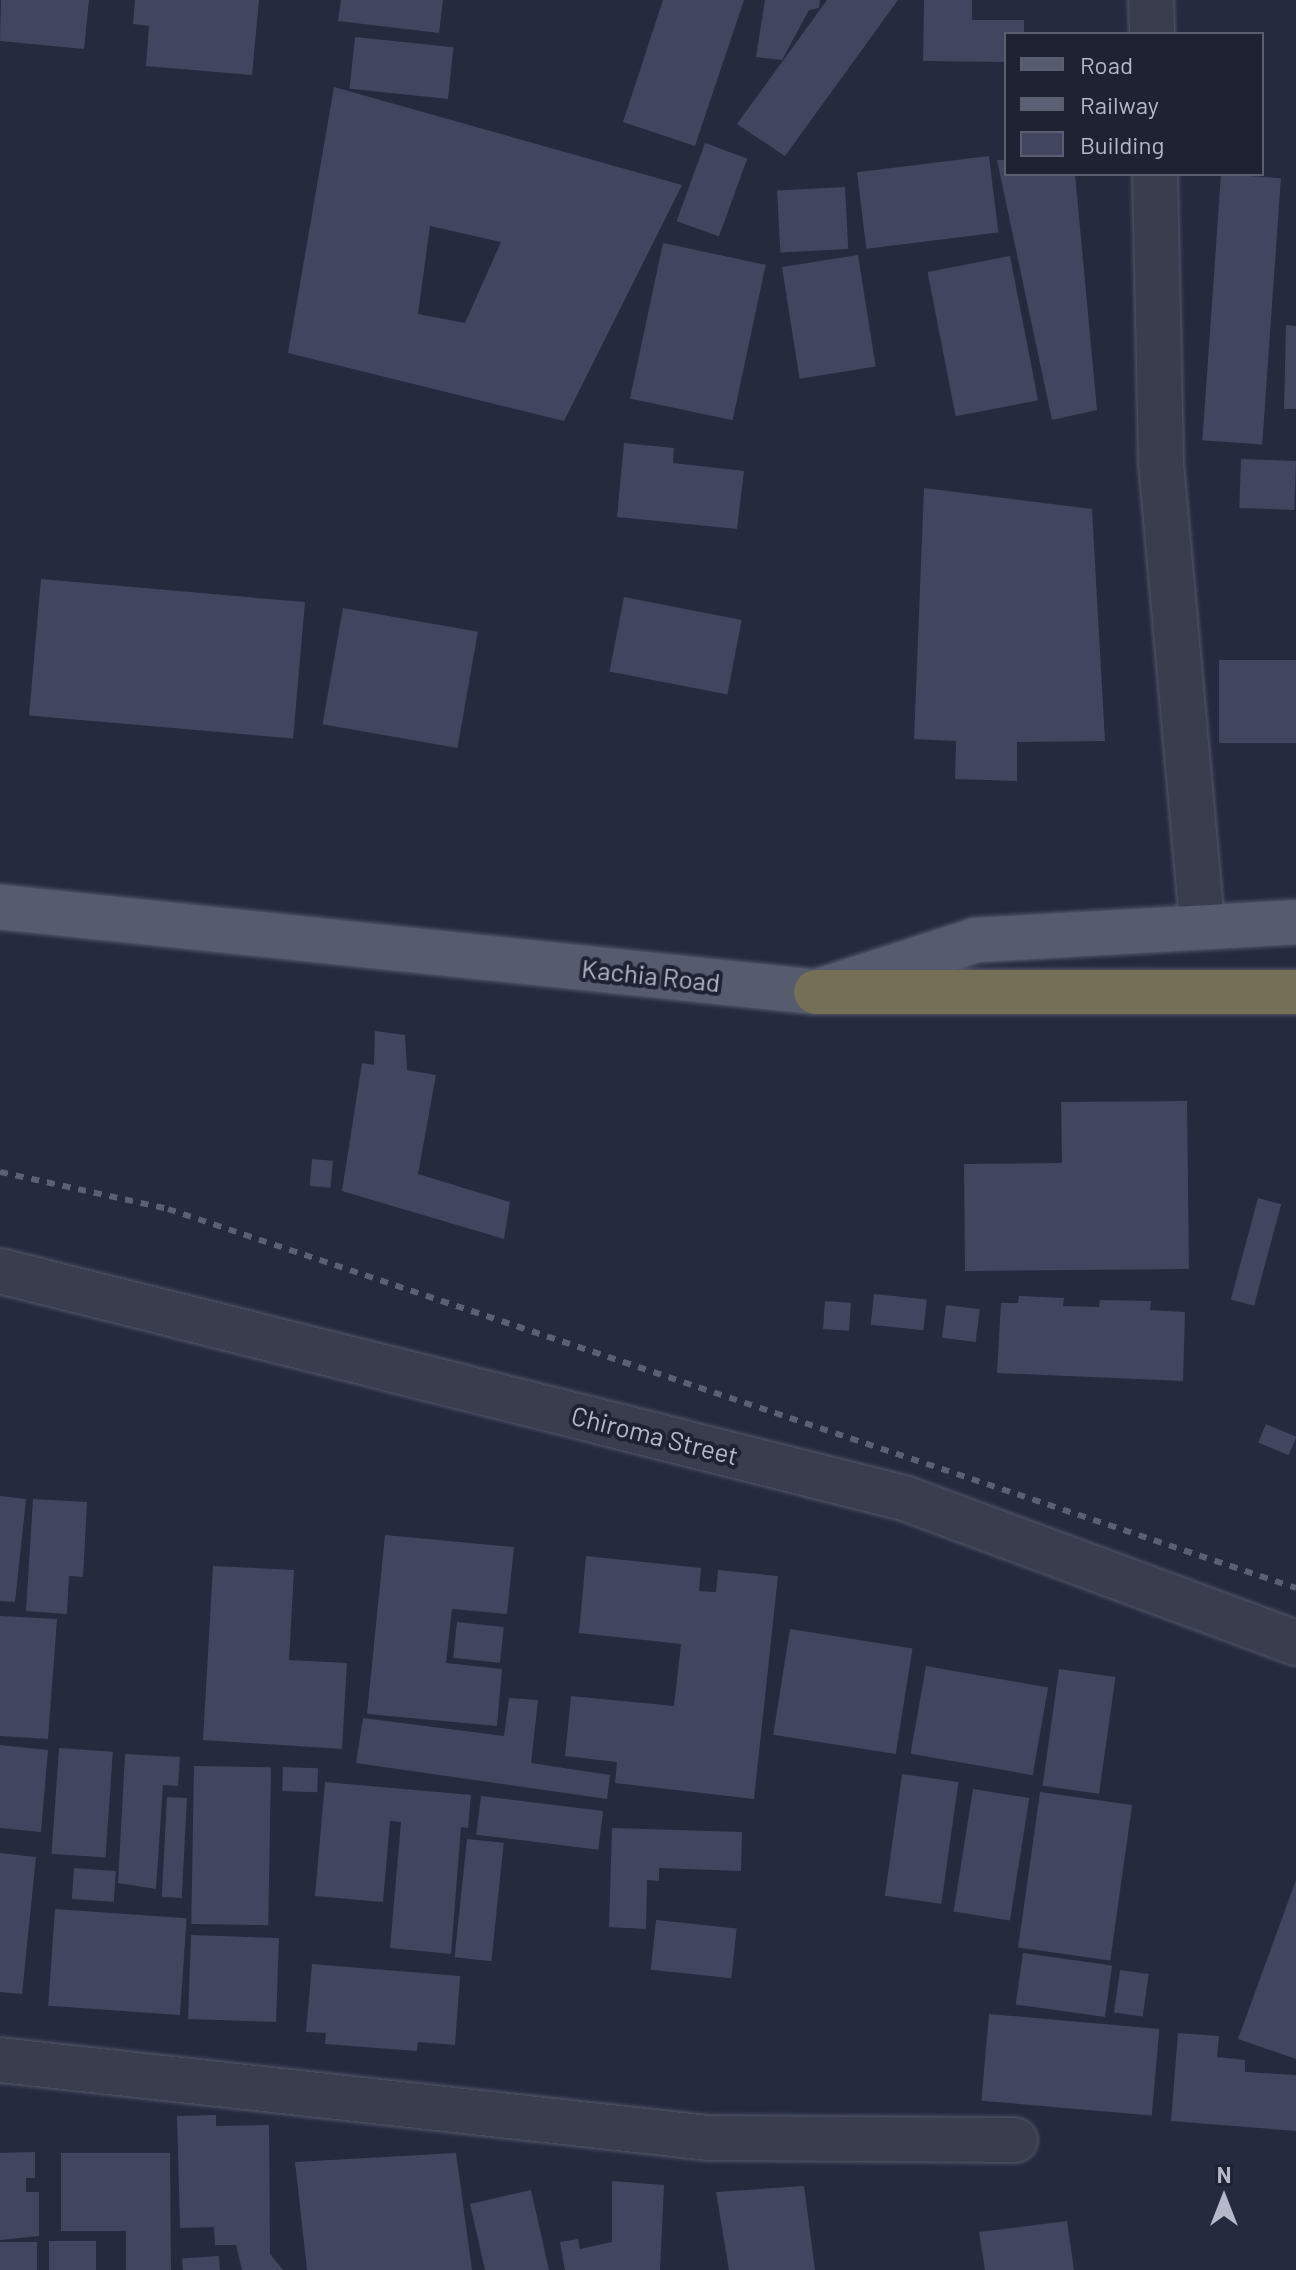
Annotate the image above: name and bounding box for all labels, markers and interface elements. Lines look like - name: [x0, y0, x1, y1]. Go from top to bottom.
- legend: [1004, 32, 1264, 176]
- text: Road: [1080, 50, 1133, 79]
- text: Railway: [1080, 90, 1159, 119]
- text: Building: [1080, 130, 1164, 159]
- street label: Kachia Road: [580, 952, 722, 998]
- street label: Chiroma Street: [568, 1399, 742, 1471]
- north arrow: [1184, 2158, 1264, 2238]
- text: N: [1217, 2161, 1231, 2187]

